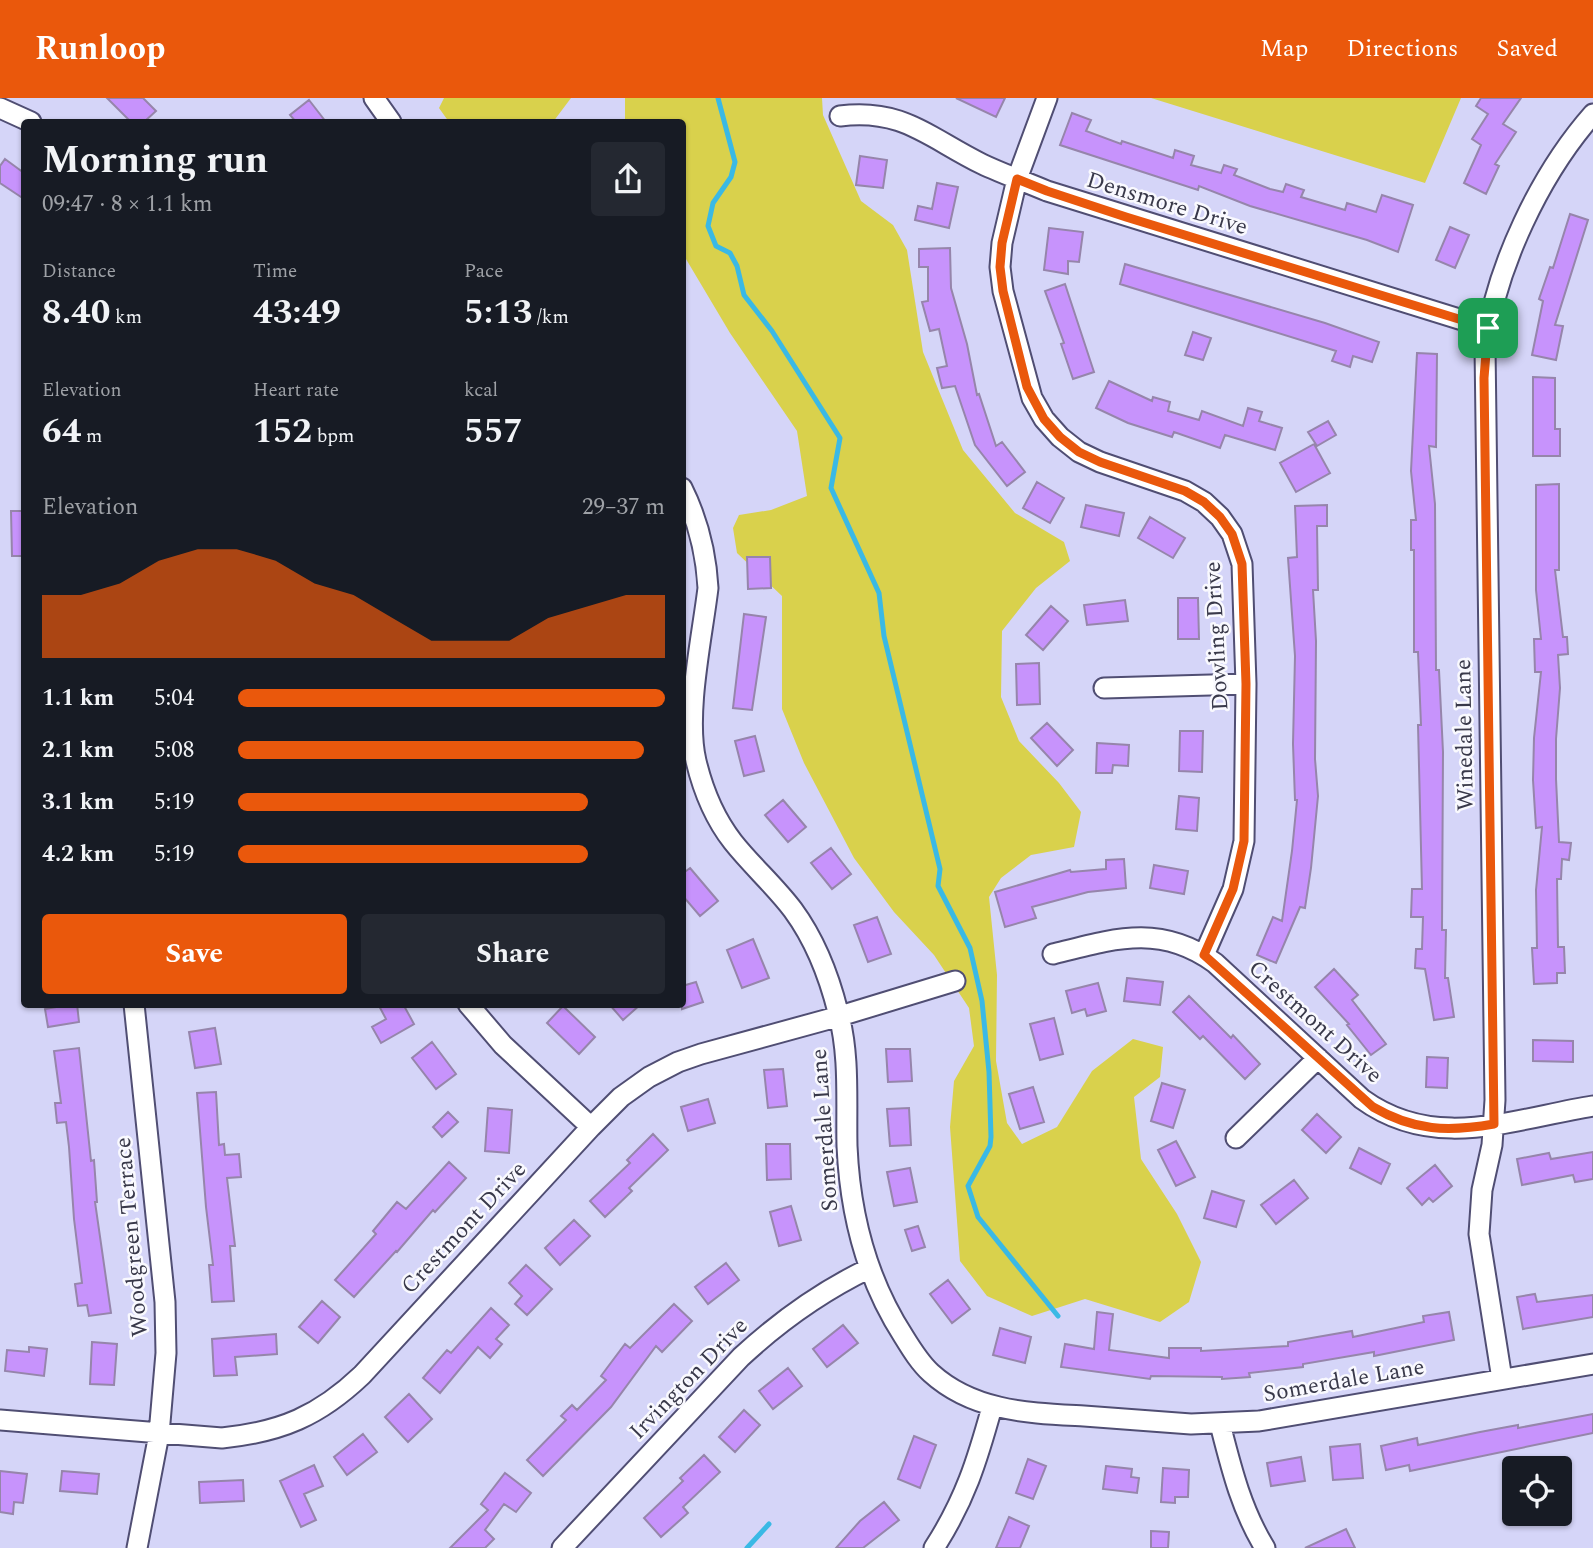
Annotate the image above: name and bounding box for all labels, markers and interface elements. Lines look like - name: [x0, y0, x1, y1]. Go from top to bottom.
- text: Runloop: [35, 24, 165, 74]
- text: Map: [1260, 31, 1308, 67]
- text: Directions: [1346, 31, 1458, 67]
- text: Saved: [1496, 31, 1558, 67]
- text: Morning run: [42, 132, 268, 190]
- button: share: [591, 142, 665, 216]
- street label: Densmore Drive: [1082, 163, 1252, 245]
- text: 09:47 · 8 × 1.1 km: [42, 187, 213, 222]
- text: Distance: [42, 257, 116, 286]
- text: Time: [253, 257, 297, 286]
- text: Pace: [464, 257, 503, 286]
- text: 8.40: [42, 286, 110, 339]
- text: 43:49: [253, 286, 341, 339]
- text: 5:13: [464, 286, 532, 339]
- pin: [1458, 298, 1518, 358]
- text: km: [110, 303, 142, 332]
- text: /km: [532, 303, 569, 332]
- icon: arrive: [1469, 309, 1507, 347]
- text: Elevation: [42, 376, 122, 405]
- text: Heart rate: [253, 376, 339, 405]
- text: kcal: [464, 376, 498, 405]
- text: 64: [42, 405, 81, 458]
- text: 152: [253, 405, 312, 458]
- text: 557: [464, 405, 523, 458]
- text: m: [81, 422, 102, 451]
- text: bpm: [312, 422, 354, 451]
- text: Elevation: [42, 490, 138, 525]
- text: 29–37 m: [582, 490, 665, 525]
- street label: Dowling Drive: [1196, 560, 1238, 712]
- street label: Winedale Lane: [1446, 659, 1484, 811]
- text: 1.1 km: [42, 681, 114, 716]
- text: 5:04: [154, 681, 194, 716]
- text: 2.1 km: [42, 733, 114, 768]
- text: 5:08: [154, 733, 194, 768]
- text: 3.1 km: [42, 785, 114, 820]
- text: 5:19: [154, 785, 194, 820]
- text: 4.2 km: [42, 837, 114, 872]
- text: 5:19: [154, 837, 194, 872]
- button: Save: [42, 914, 347, 994]
- button: Share: [361, 914, 665, 994]
- street label: Crestmont Drive: [1240, 952, 1390, 1092]
- street label: Somerdale Lane: [802, 1047, 848, 1213]
- street label: Woodgreen Terrace: [106, 1136, 158, 1338]
- street label: Crestmont Drive: [393, 1154, 535, 1302]
- street label: Irvington Drive: [621, 1310, 757, 1448]
- street label: Somerdale Lane: [1261, 1350, 1427, 1412]
- map controls: [1502, 1456, 1572, 1526]
- button: locate: [1502, 1456, 1572, 1526]

